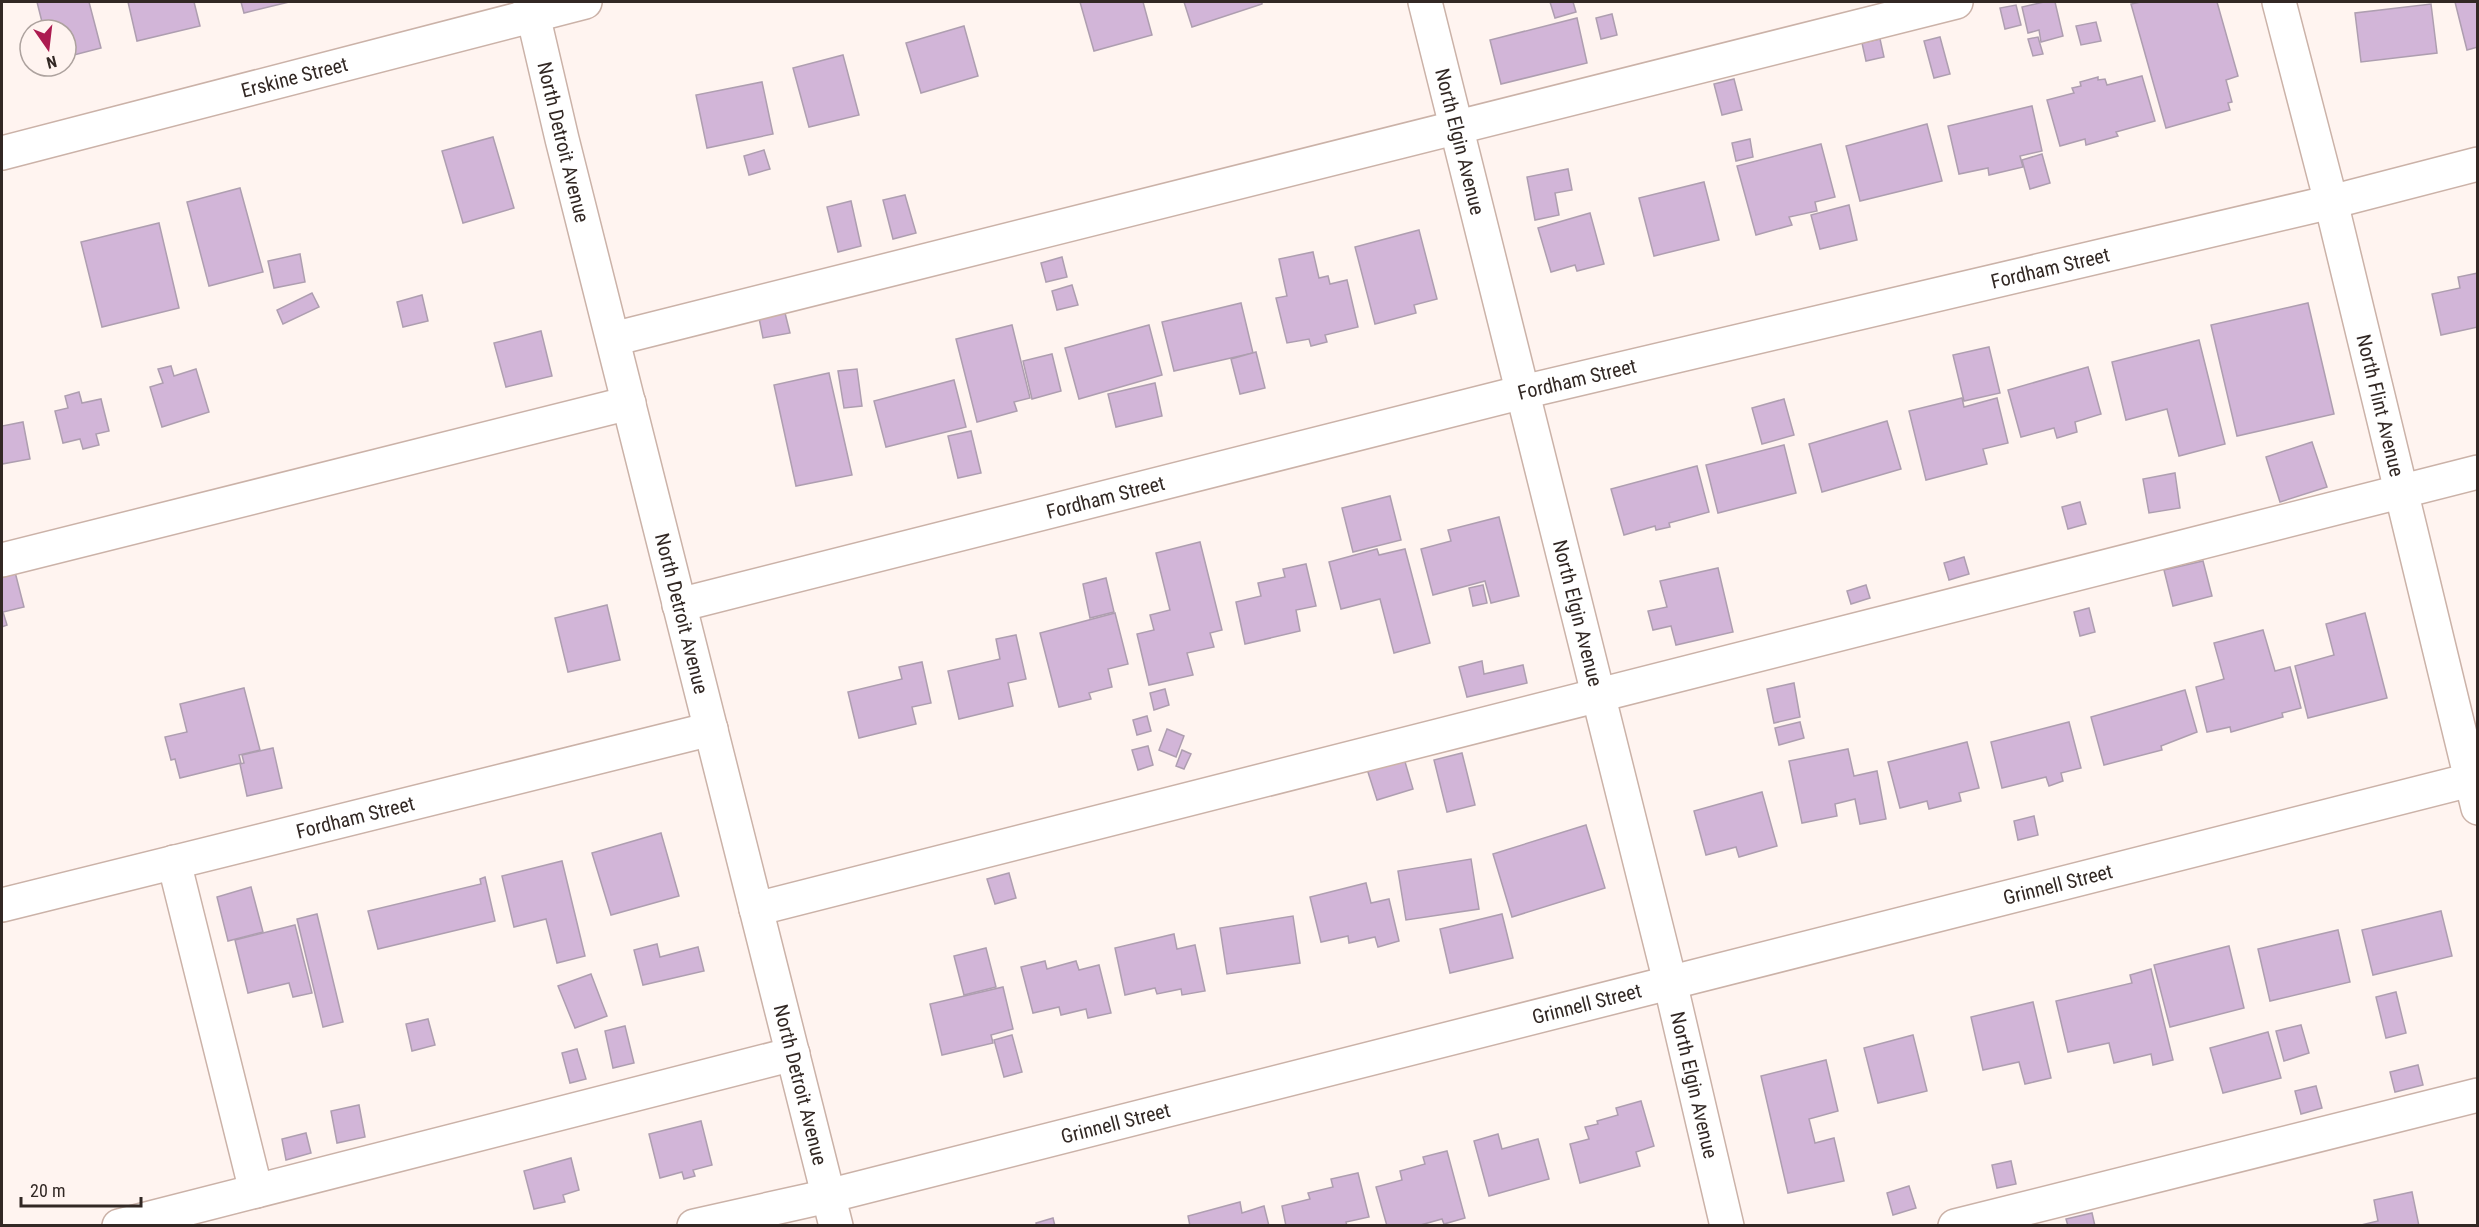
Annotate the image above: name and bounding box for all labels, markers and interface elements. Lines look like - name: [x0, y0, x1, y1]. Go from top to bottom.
- north arrow: [18, 18, 78, 78]
- text: N: [44, 52, 59, 72]
- street label: Erskine Street: [238, 52, 350, 103]
- street label: North Detroit Avenue: [532, 59, 595, 225]
- street label: North Elgin Avenue: [1430, 66, 1490, 217]
- street label: Fordham Street: [1988, 242, 2112, 294]
- street label: North Flint Avenue: [2351, 332, 2409, 479]
- street label: Fordham Street: [1515, 354, 1639, 405]
- street label: Fordham Street: [1044, 471, 1167, 524]
- street label: North Detroit Avenue: [650, 531, 713, 696]
- street label: North Elgin Avenue: [1548, 537, 1608, 689]
- street label: Fordham Street: [294, 791, 417, 844]
- street label: Grinnell Street: [2001, 859, 2115, 910]
- street label: Grinnell Street: [1530, 978, 1644, 1029]
- street label: North Detroit Avenue: [769, 1002, 832, 1167]
- street label: North Elgin Avenue: [1665, 1009, 1723, 1161]
- street label: Grinnell Street: [1058, 1098, 1173, 1149]
- scale bar: [21, 1170, 141, 1208]
- text: 20 m: [30, 1180, 65, 1201]

